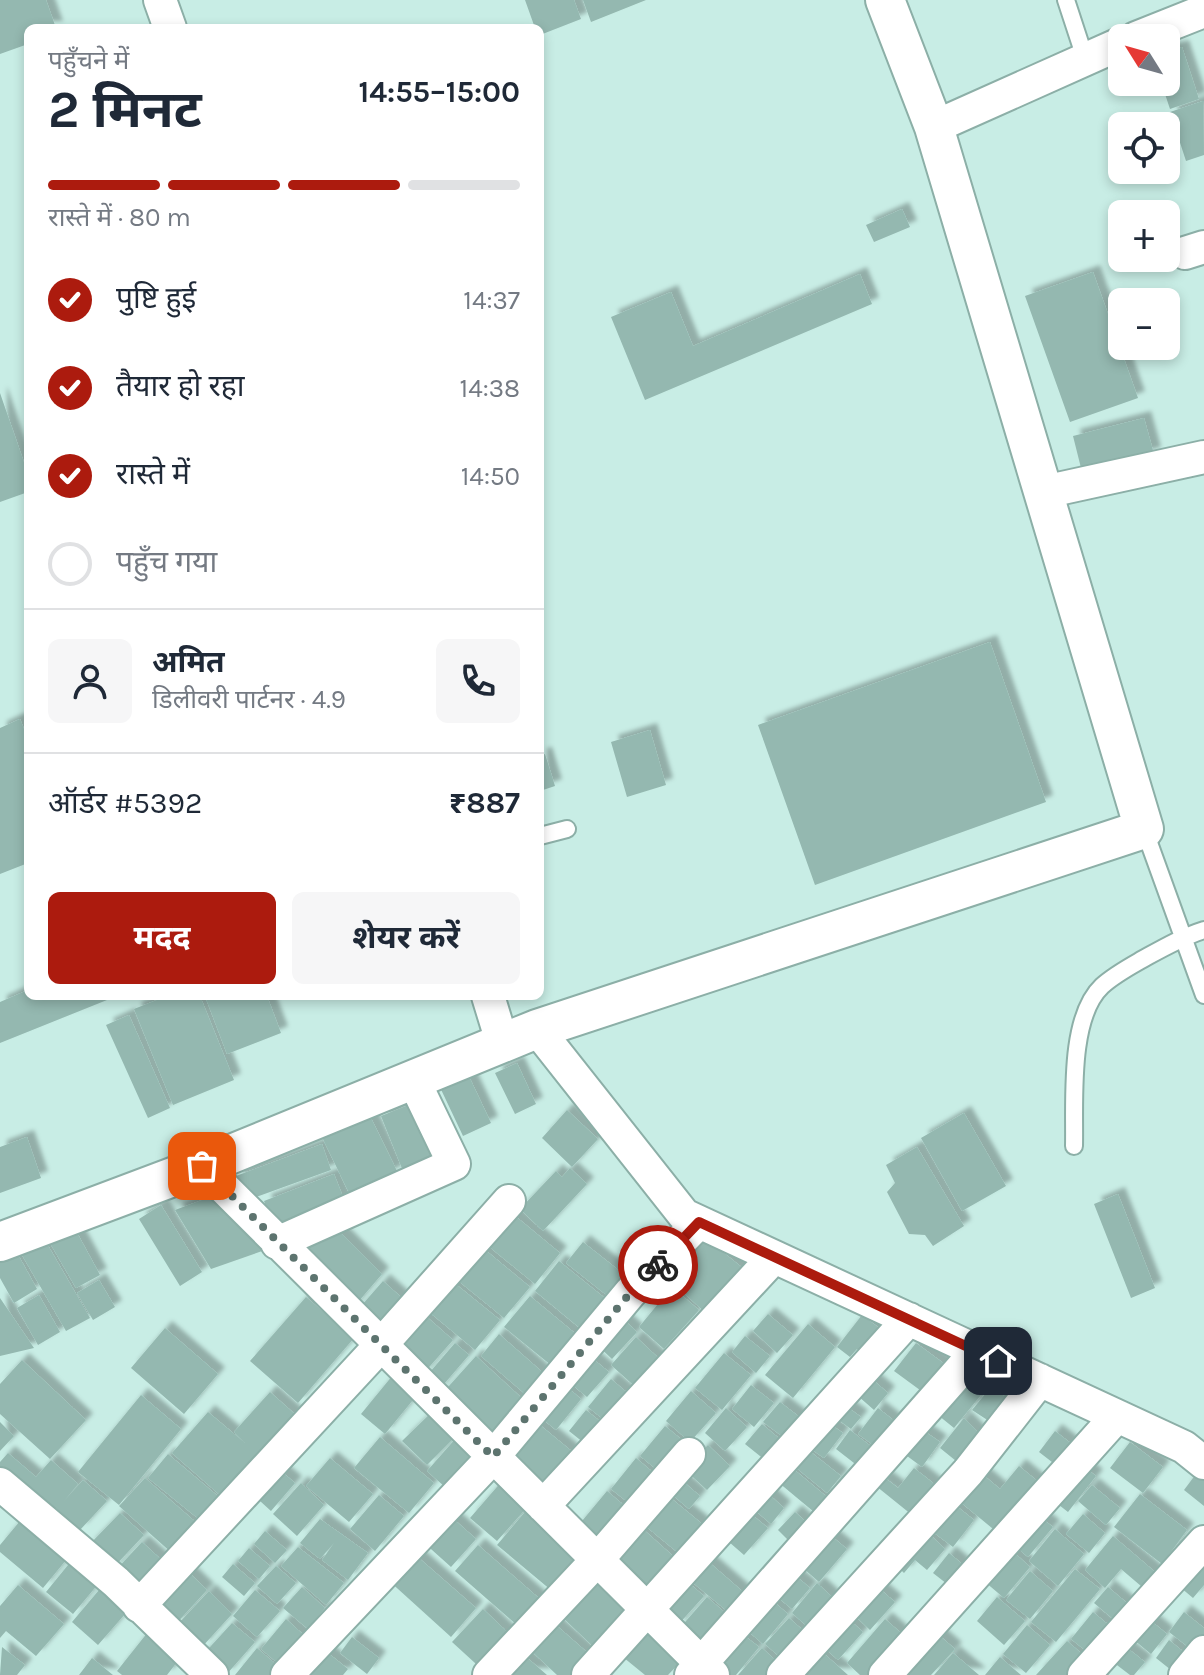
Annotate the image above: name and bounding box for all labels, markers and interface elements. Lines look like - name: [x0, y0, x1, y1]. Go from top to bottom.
- north arrow: [1108, 24, 1180, 96]
- map controls: [1108, 24, 1180, 360]
- text: पहुँचने में: [48, 45, 129, 76]
- text: 14:55–15:00: [359, 74, 520, 110]
- text: 2 मिनट: [48, 79, 202, 140]
- button: locate: [1108, 112, 1180, 184]
- button: +: [1108, 200, 1180, 272]
- text: रास्ते में · 80 m: [48, 202, 191, 233]
- icon: check: [48, 278, 92, 322]
- text: पुष्टि हुई: [116, 280, 196, 316]
- text: 14:37: [463, 285, 520, 316]
- button: −: [1108, 288, 1180, 360]
- icon: check: [48, 366, 92, 410]
- text: तैयार हो रहा: [116, 368, 244, 404]
- text: 14:38: [460, 373, 520, 404]
- icon: check: [48, 454, 92, 498]
- text: रास्ते में: [116, 456, 190, 492]
- text: 14:50: [461, 461, 520, 492]
- text: पहुँच गया: [116, 544, 217, 580]
- button: person: [48, 639, 132, 723]
- button: phone: [436, 639, 520, 723]
- text: अमित: [152, 644, 225, 680]
- text: डिलीवरी पार्टनर · 4.9: [152, 684, 346, 715]
- text: ऑर्डर #5392: [48, 785, 202, 821]
- text: ₹887: [449, 785, 520, 821]
- button: मदद: [48, 892, 276, 984]
- button: शेयर करें: [292, 892, 520, 984]
- pin: [168, 1132, 236, 1200]
- icon: bag: [180, 1144, 224, 1188]
- courier: [618, 1225, 698, 1305]
- icon: bike: [636, 1243, 680, 1287]
- pin: [964, 1327, 1032, 1395]
- icon: home: [976, 1339, 1020, 1383]

